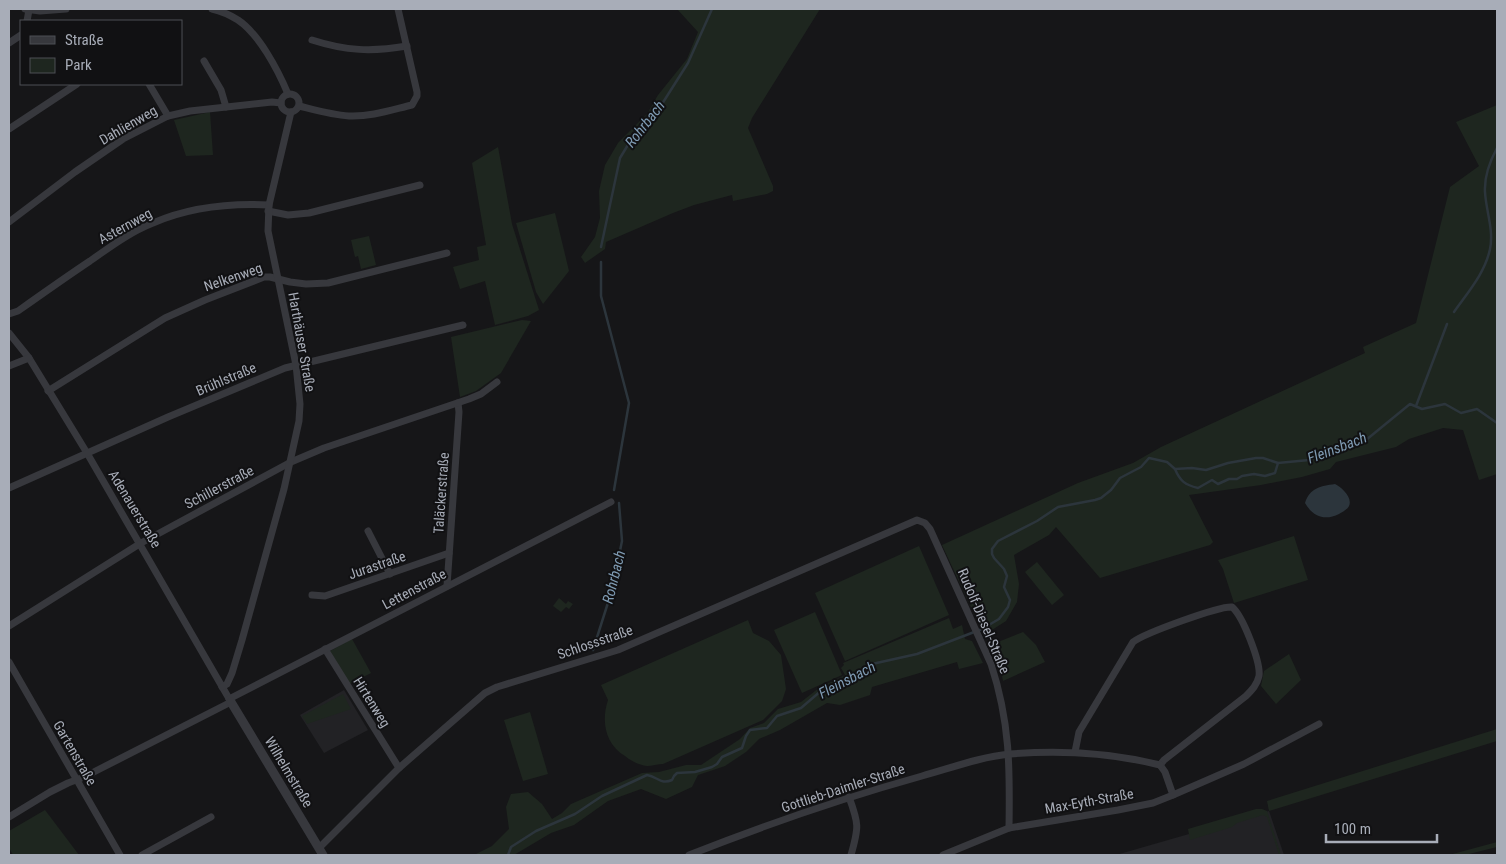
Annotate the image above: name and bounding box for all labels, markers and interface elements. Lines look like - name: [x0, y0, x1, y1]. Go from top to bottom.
- legend: [20, 20, 182, 85]
- text: Straße: [65, 31, 104, 49]
- text: Park: [65, 56, 92, 74]
- water label: Rohrbach: [621, 97, 669, 151]
- street label: Dahlienweg: [96, 102, 160, 148]
- street label: Asternweg: [95, 205, 155, 247]
- street label: Nelkenweg: [202, 260, 264, 294]
- street label: Harthäuser Straße: [285, 291, 319, 393]
- street label: Brühlstraße: [194, 359, 259, 399]
- water label: Fleinsbach: [1305, 428, 1369, 468]
- street label: Taläckerstraße: [430, 451, 452, 534]
- street label: Schillerstraße: [182, 462, 257, 512]
- street label: Adenauerstraße: [106, 467, 165, 551]
- street label: Jurastraße: [346, 548, 408, 582]
- water label: Rohrbach: [599, 548, 629, 606]
- street label: Lettenstraße: [379, 565, 449, 612]
- street label: Rudolf-Diesel-Straße: [955, 566, 1014, 676]
- street label: Schlossstraße: [555, 621, 635, 662]
- water label: Fleinsbach: [815, 657, 879, 703]
- street label: Hirtenweg: [350, 674, 394, 730]
- street label: Gartenstraße: [50, 718, 100, 789]
- street label: Wilhelmstraße: [262, 734, 316, 810]
- street label: Gottlieb-Daimler-Straße: [779, 760, 907, 816]
- street label: Max-Eyth-Straße: [1043, 785, 1135, 817]
- scale bar: [1326, 812, 1437, 844]
- text: 100 m: [1334, 820, 1371, 838]

